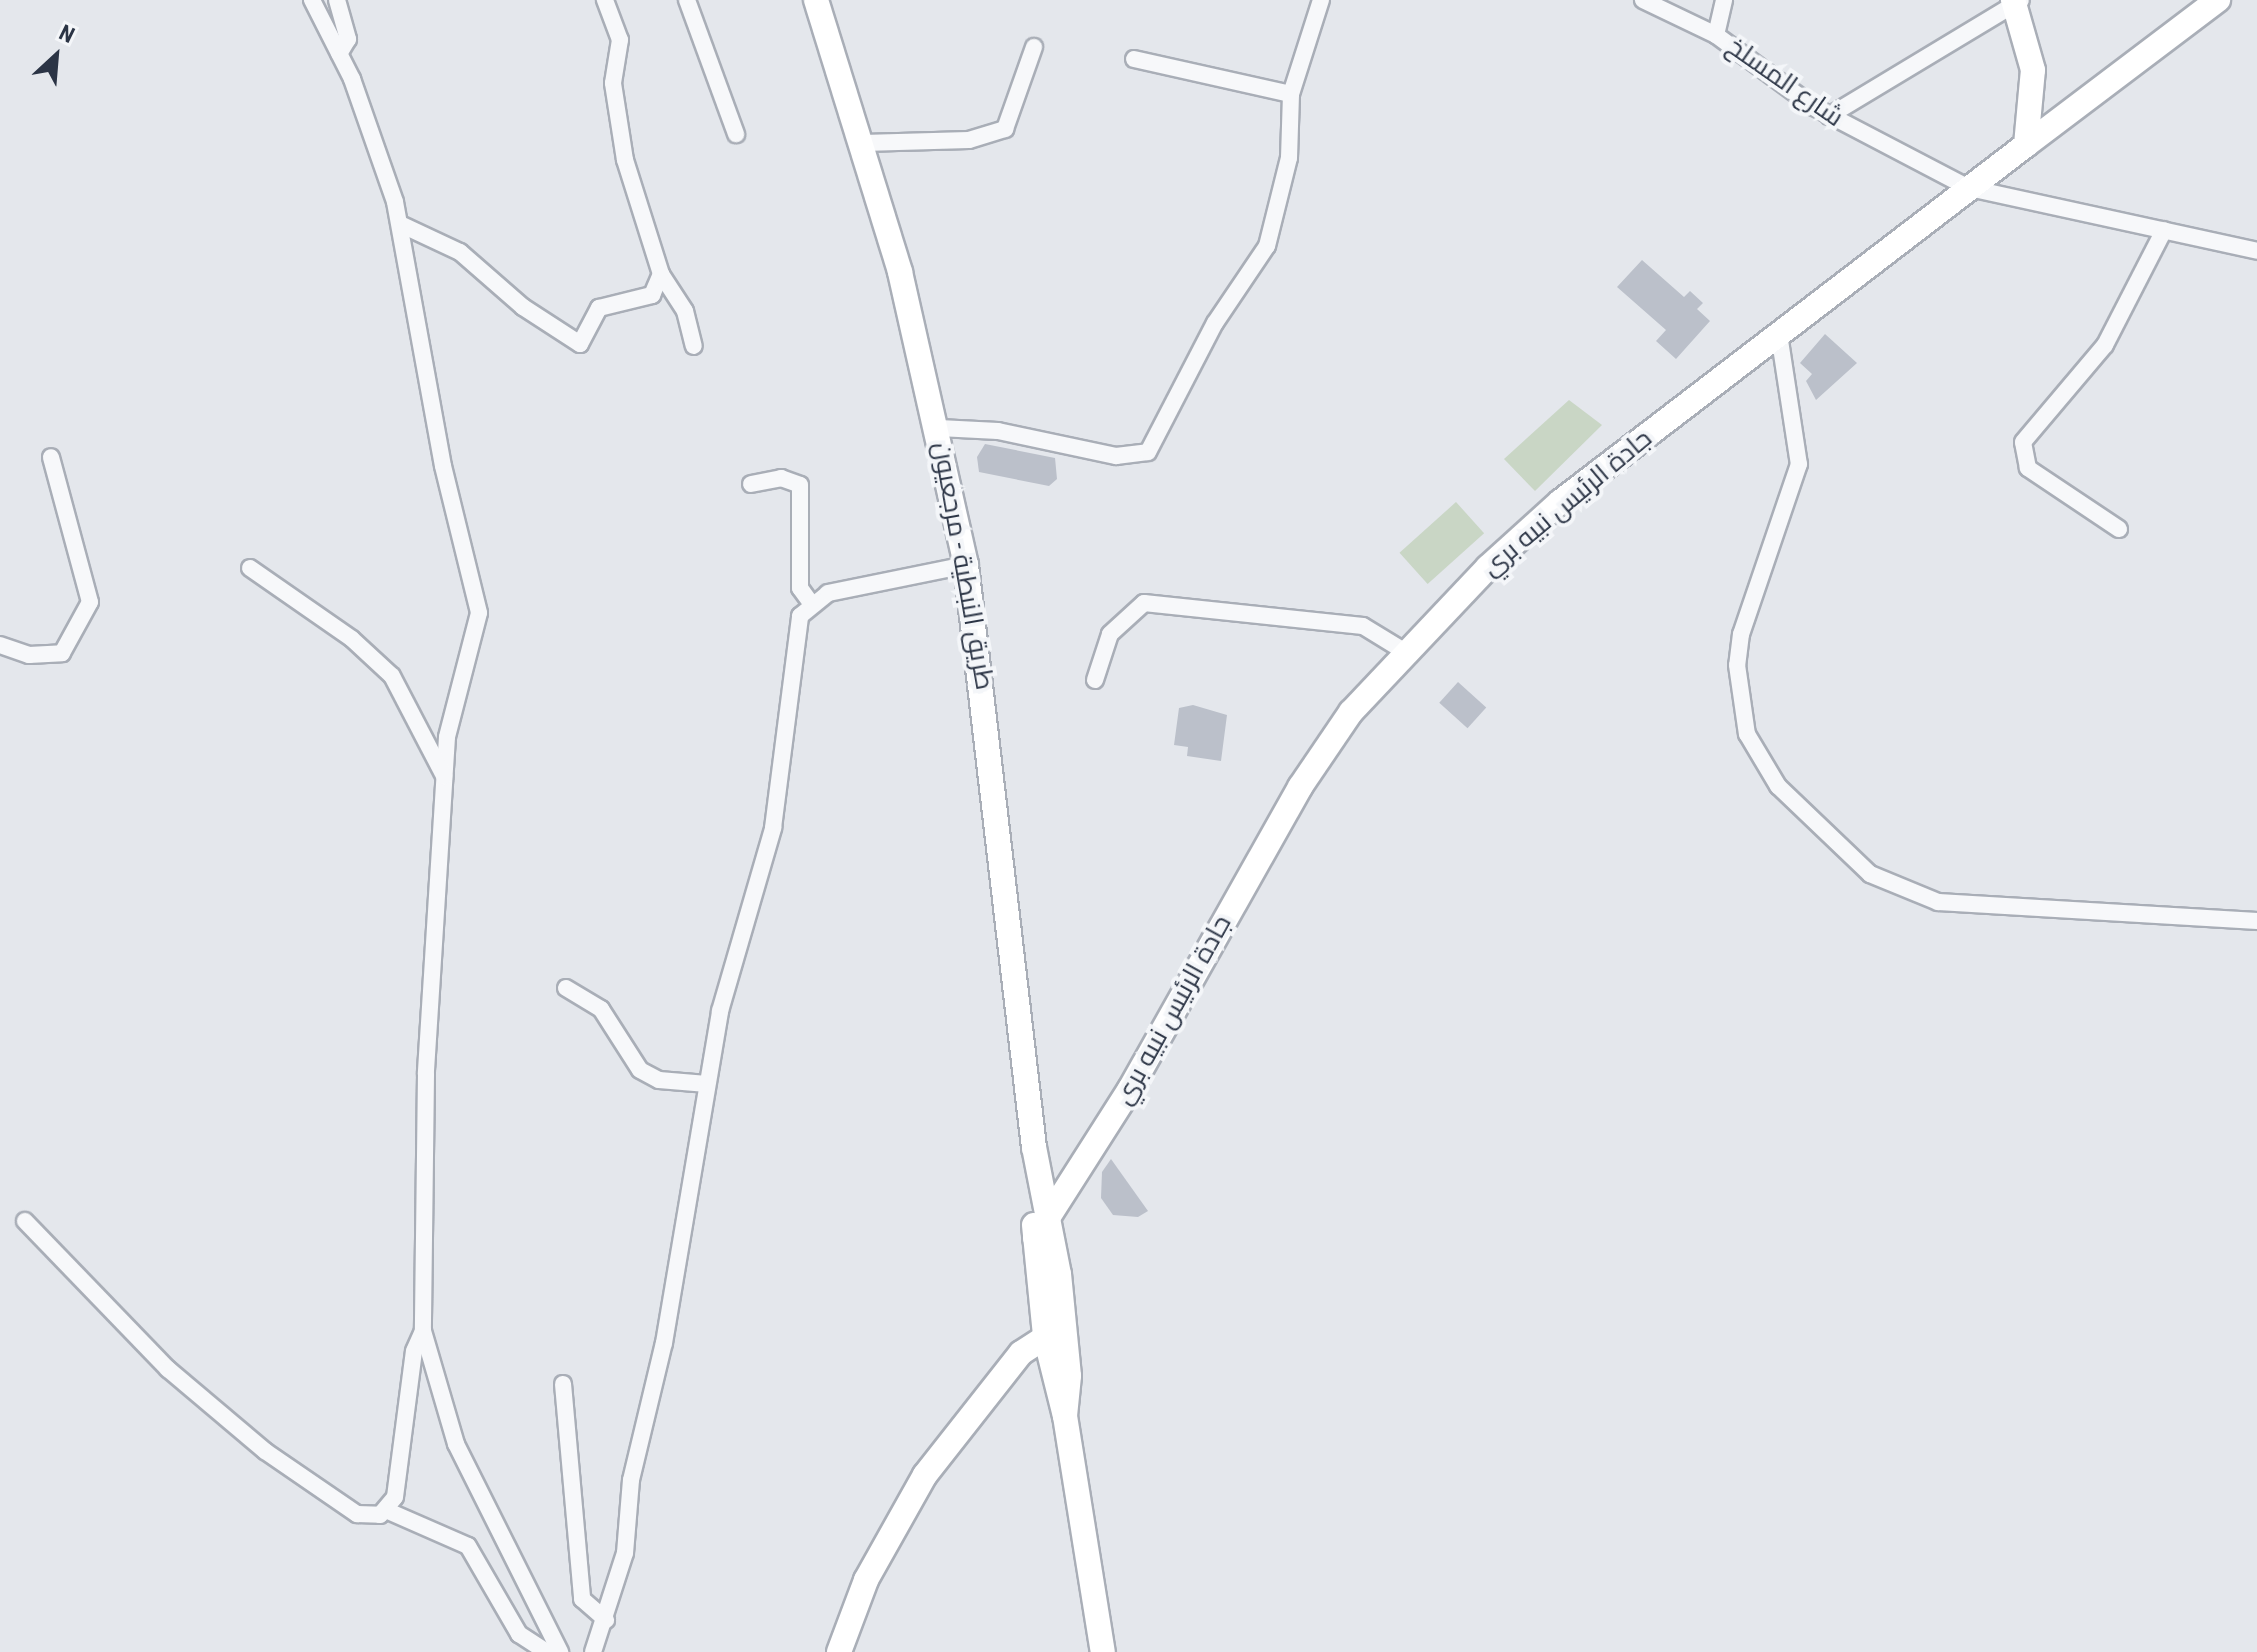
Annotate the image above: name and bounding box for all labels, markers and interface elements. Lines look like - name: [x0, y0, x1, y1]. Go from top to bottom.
- north arrow: [16, 16, 96, 96]
- text: N: [55, 20, 78, 48]
- street label: شارع المسلخ: [1721, 31, 1849, 133]
- street label: جادة الرئيس نبيه بري: [1476, 423, 1658, 583]
- street label: طريق النبطية - مرجعيون: [926, 440, 1000, 692]
- street label: جادة الرئيس نبيه بري: [1108, 910, 1238, 1110]

